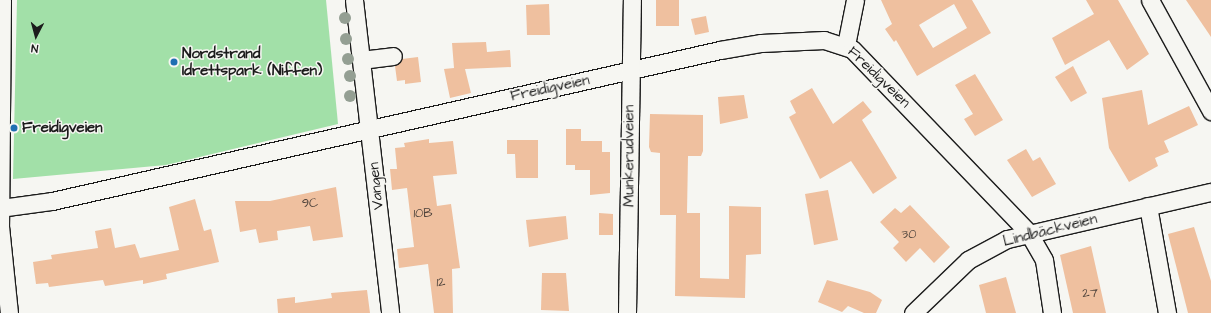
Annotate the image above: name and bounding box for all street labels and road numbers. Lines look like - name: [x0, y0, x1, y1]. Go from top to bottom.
- street label: Freidigveien: [844, 43, 914, 111]
- street label: Freidigveien: [509, 71, 591, 105]
- street label: Munkerudveien: [620, 105, 638, 207]
- street label: Vangen: [365, 161, 387, 211]
- street label: Lindbäckveien: [1001, 210, 1099, 250]

